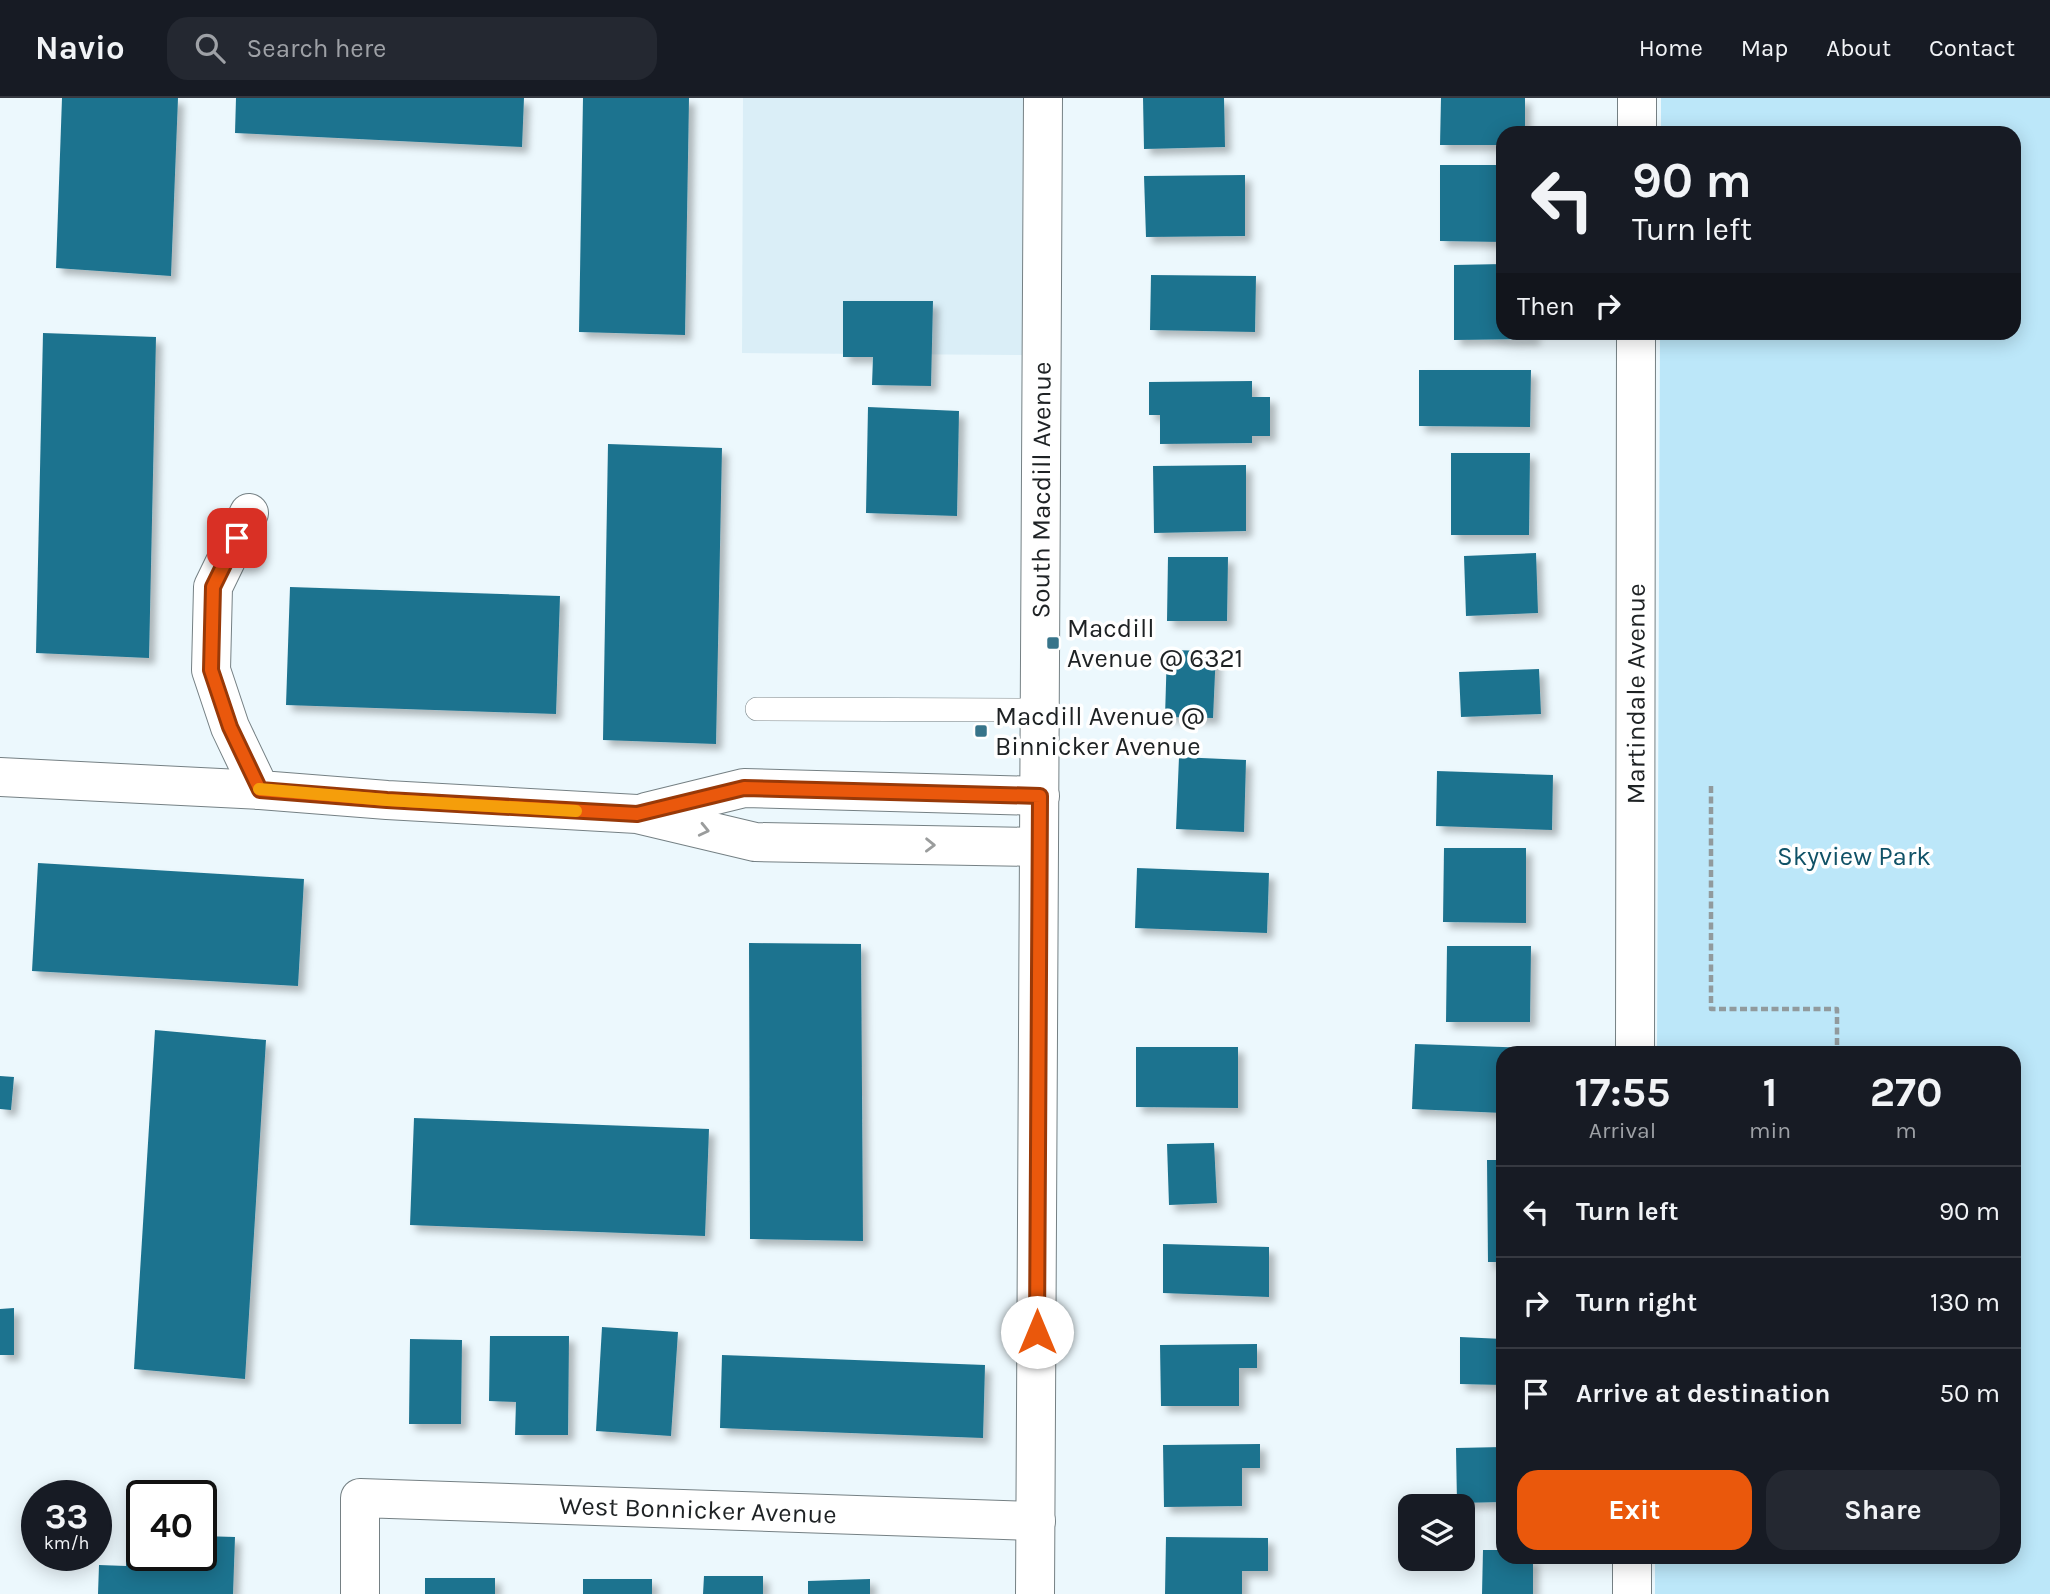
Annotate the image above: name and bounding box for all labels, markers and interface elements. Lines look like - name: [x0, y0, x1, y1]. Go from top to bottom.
- search box: [167, 17, 657, 80]
- text: Navio: [35, 29, 125, 67]
- icon: search: [191, 29, 229, 67]
- text: Search here: [247, 33, 386, 64]
- text: Home: [1639, 34, 1703, 62]
- text: Map: [1741, 34, 1788, 62]
- text: About: [1826, 34, 1891, 62]
- text: Contact: [1929, 34, 2015, 62]
- text: 90 m: [1632, 152, 1752, 209]
- icon: left: [1517, 154, 1608, 245]
- text: Turn left: [1632, 211, 1752, 248]
- icon: right: [1589, 287, 1627, 325]
- text: Then: [1517, 291, 1575, 322]
- street label: South Macdill Avenue: [1025, 362, 1058, 618]
- pin: [207, 508, 267, 568]
- icon: arrive: [218, 519, 256, 557]
- street label: Martindale Avenue: [1620, 583, 1652, 805]
- place label: Macdill Avenue @ 6321: [1067, 613, 1243, 674]
- marker: Macdill Avenue @ 6321: [1045, 635, 1061, 651]
- place label: Macdill Avenue @ Binnicker Avenue: [995, 701, 1205, 762]
- marker: Macdill Avenue @ Binnicker Avenue: [973, 723, 989, 739]
- one-way arrow: [697, 822, 709, 836]
- one-way arrow: [924, 838, 935, 853]
- park label: Skyview Park: [1777, 841, 1931, 872]
- text: 17:55: [1574, 1067, 1671, 1117]
- text: 1: [1763, 1067, 1778, 1117]
- text: 270: [1870, 1067, 1943, 1117]
- text: Arrival: [1589, 1117, 1656, 1144]
- text: min: [1749, 1117, 1791, 1144]
- text: m: [1895, 1117, 1917, 1144]
- icon: left: [1517, 1193, 1555, 1231]
- text: Turn left: [1576, 1196, 1678, 1227]
- text: 90 m: [1939, 1196, 2000, 1227]
- icon: right: [1517, 1284, 1555, 1322]
- text: Turn right: [1576, 1287, 1697, 1318]
- text: 130 m: [1930, 1287, 2000, 1318]
- position arrow: [1000, 1295, 1074, 1369]
- icon: arrive: [1517, 1375, 1555, 1413]
- text: Arrive at destination: [1576, 1378, 1830, 1409]
- text: 50 m: [1939, 1378, 2000, 1409]
- button: Exit: [1517, 1470, 1752, 1550]
- button: Share: [1766, 1470, 2000, 1550]
- speed limit sign: 40: [126, 1480, 217, 1571]
- street label: West Bonnicker Avenue: [559, 1490, 837, 1530]
- map controls: [1398, 1494, 1475, 1571]
- button: layers: [1398, 1494, 1475, 1571]
- text: 33: [45, 1496, 88, 1537]
- text: km/h: [44, 1532, 89, 1554]

